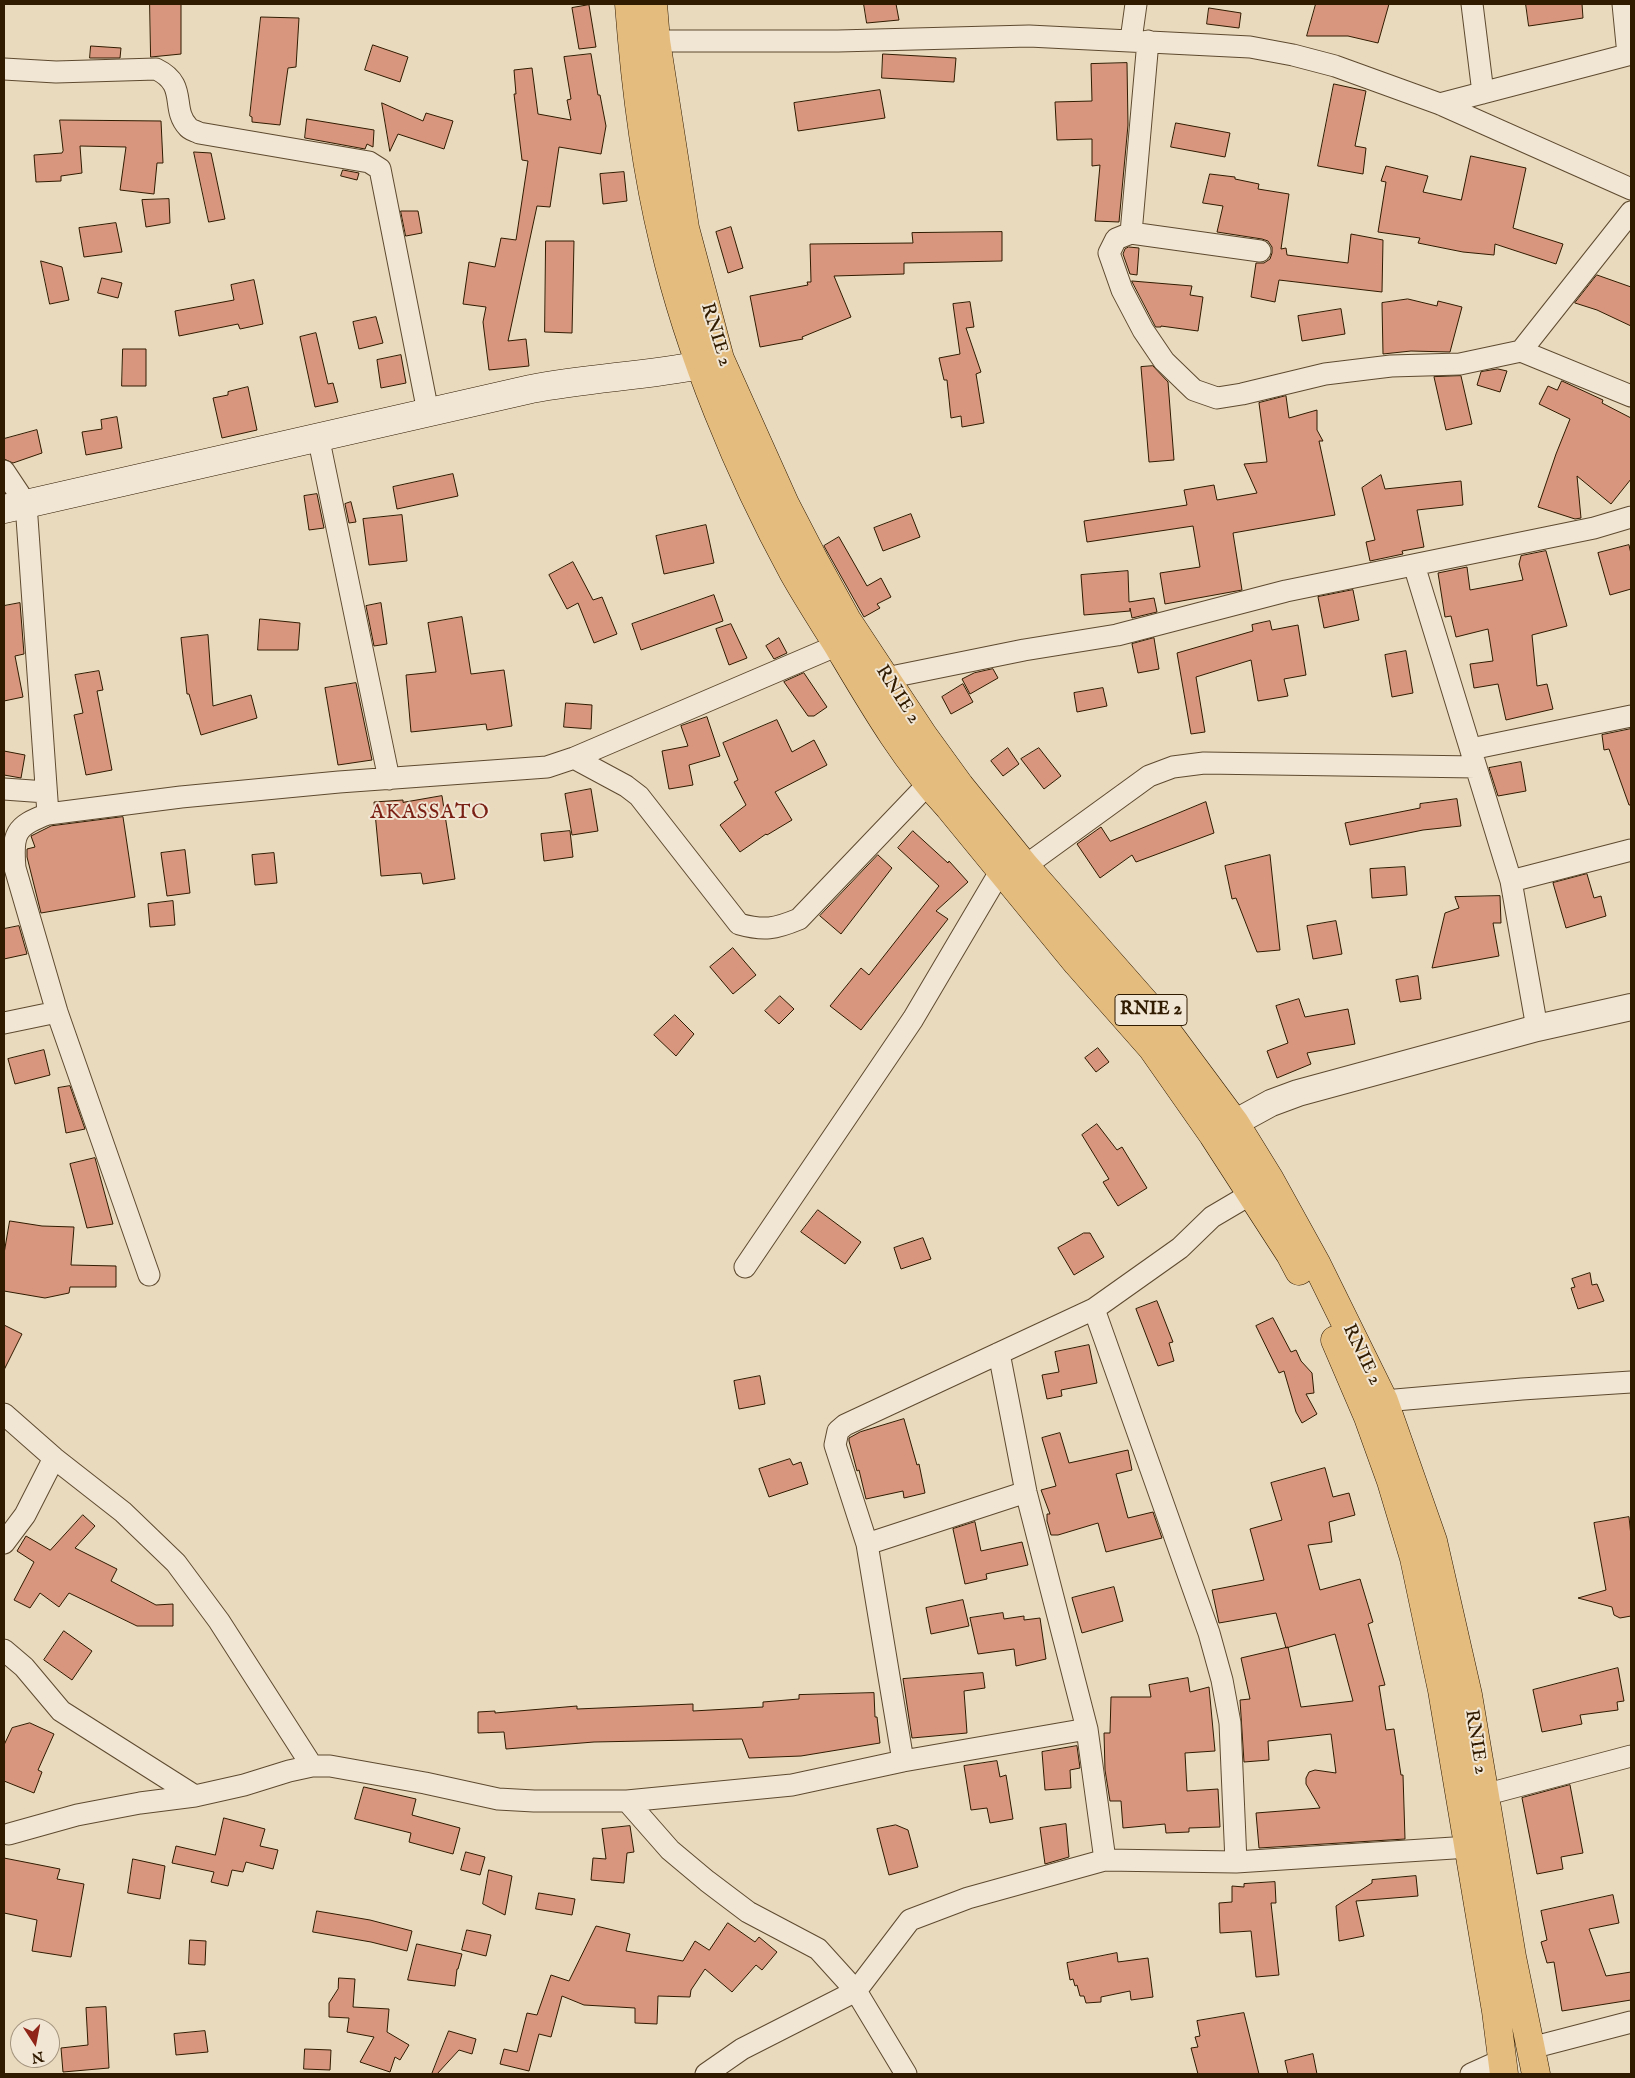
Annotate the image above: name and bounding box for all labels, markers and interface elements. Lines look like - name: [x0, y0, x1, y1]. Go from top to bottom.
- street label: RNIE 2: [695, 300, 735, 370]
- street label: RNIE 2: [870, 661, 924, 729]
- district label: AKASSATO: [369, 801, 491, 827]
- road number: RNIE 2: [1115, 994, 1187, 1026]
- street label: RNIE 2: [1336, 1321, 1386, 1389]
- street label: RNIE 2: [1459, 1708, 1491, 1776]
- north arrow: [10, 2018, 60, 2068]
- text: N: [30, 2047, 45, 2067]

